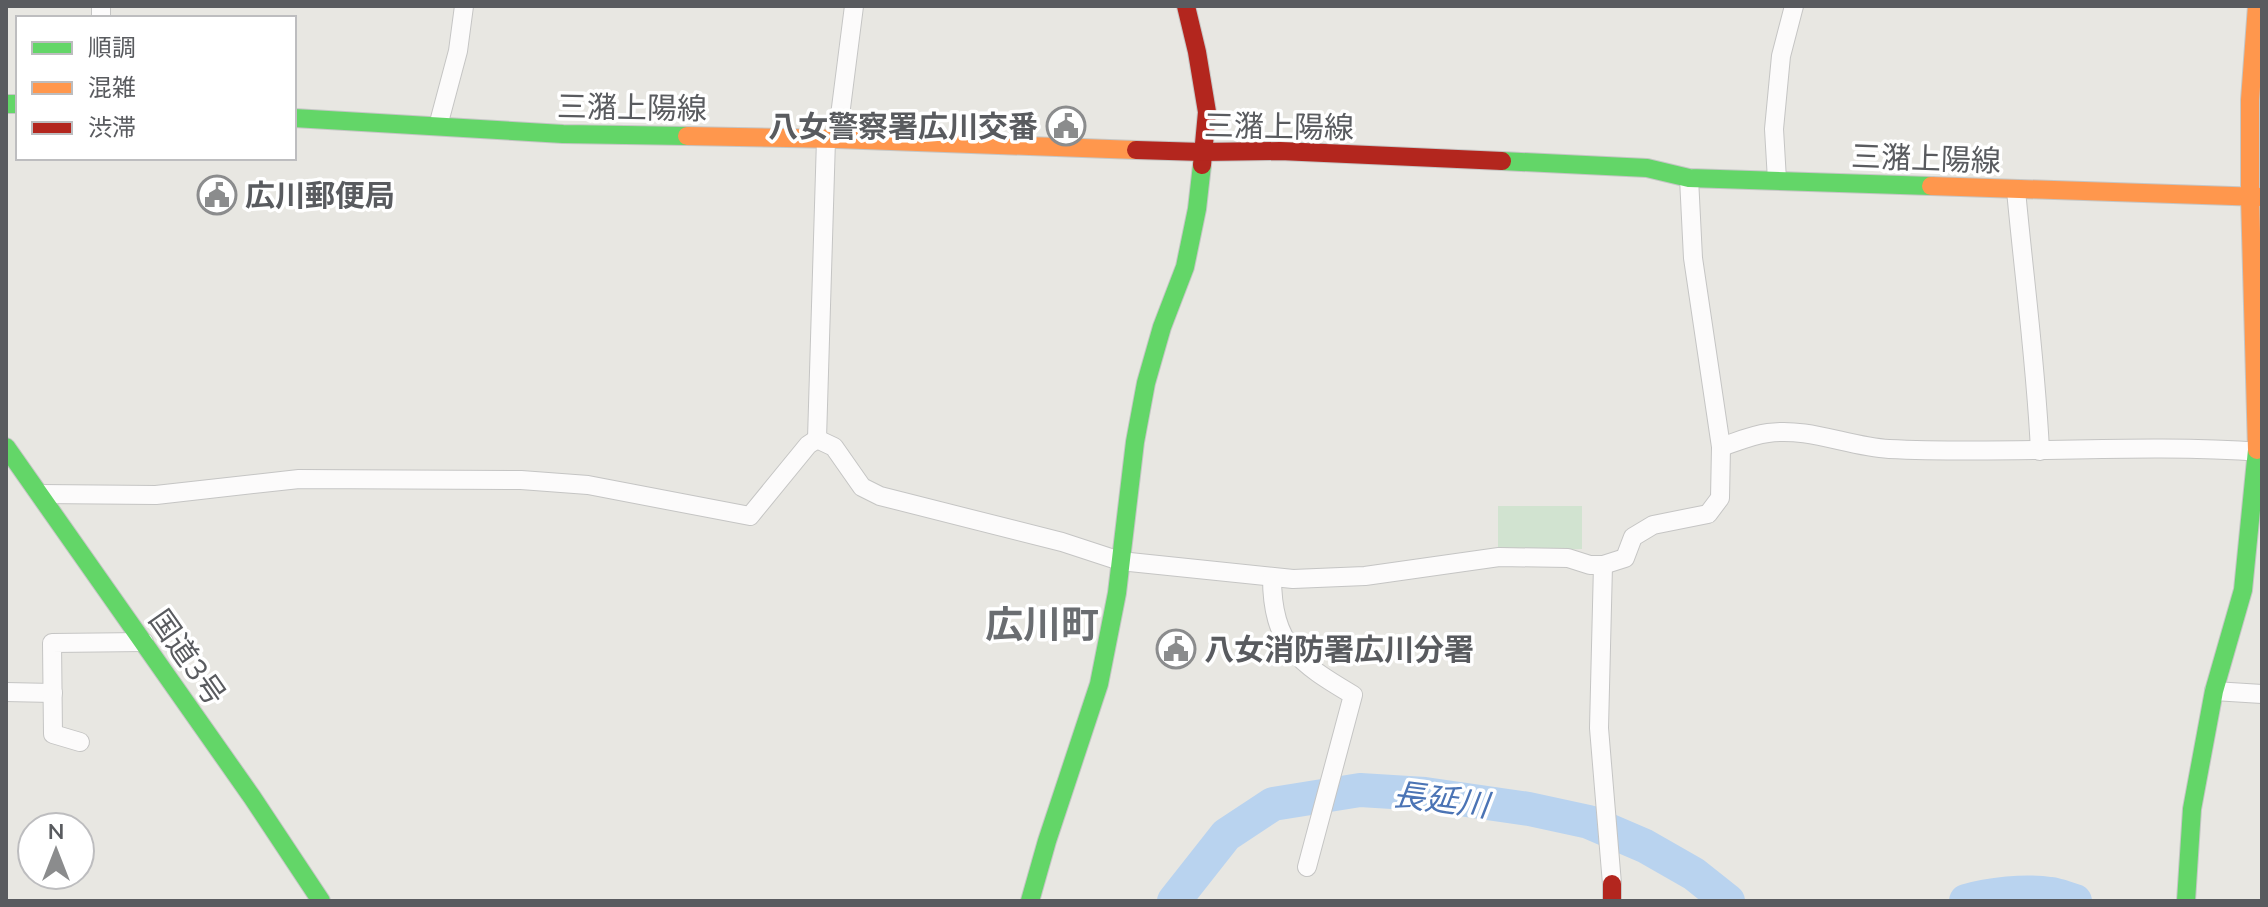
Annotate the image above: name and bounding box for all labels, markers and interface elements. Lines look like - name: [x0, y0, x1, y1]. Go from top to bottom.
- legend: [16, 16, 296, 160]
- text: 順調: [88, 32, 136, 62]
- text: 混雑: [88, 72, 136, 102]
- street label: 三潴上陽線: [557, 87, 707, 127]
- public building icon: 八女警察署広川交番: [1045, 105, 1087, 147]
- street label: 三潴上陽線: [1204, 106, 1354, 146]
- place label: 八女警察署広川交番: [768, 107, 1038, 145]
- text: 渋滞: [88, 112, 136, 142]
- street label: 三潴上陽線: [1850, 136, 2002, 180]
- public building icon: 広川郵便局: [196, 174, 238, 216]
- place label: 広川郵便局: [245, 176, 395, 214]
- district label: 広川町: [985, 600, 1099, 648]
- street label: 国道3号: [141, 602, 235, 712]
- public building icon: 八女消防署広川分署: [1155, 628, 1197, 670]
- place label: 八女消防署広川分署: [1204, 630, 1474, 668]
- water label: 長延川: [1391, 773, 1494, 825]
- north arrow: [16, 811, 96, 891]
- text: N: [48, 817, 64, 845]

